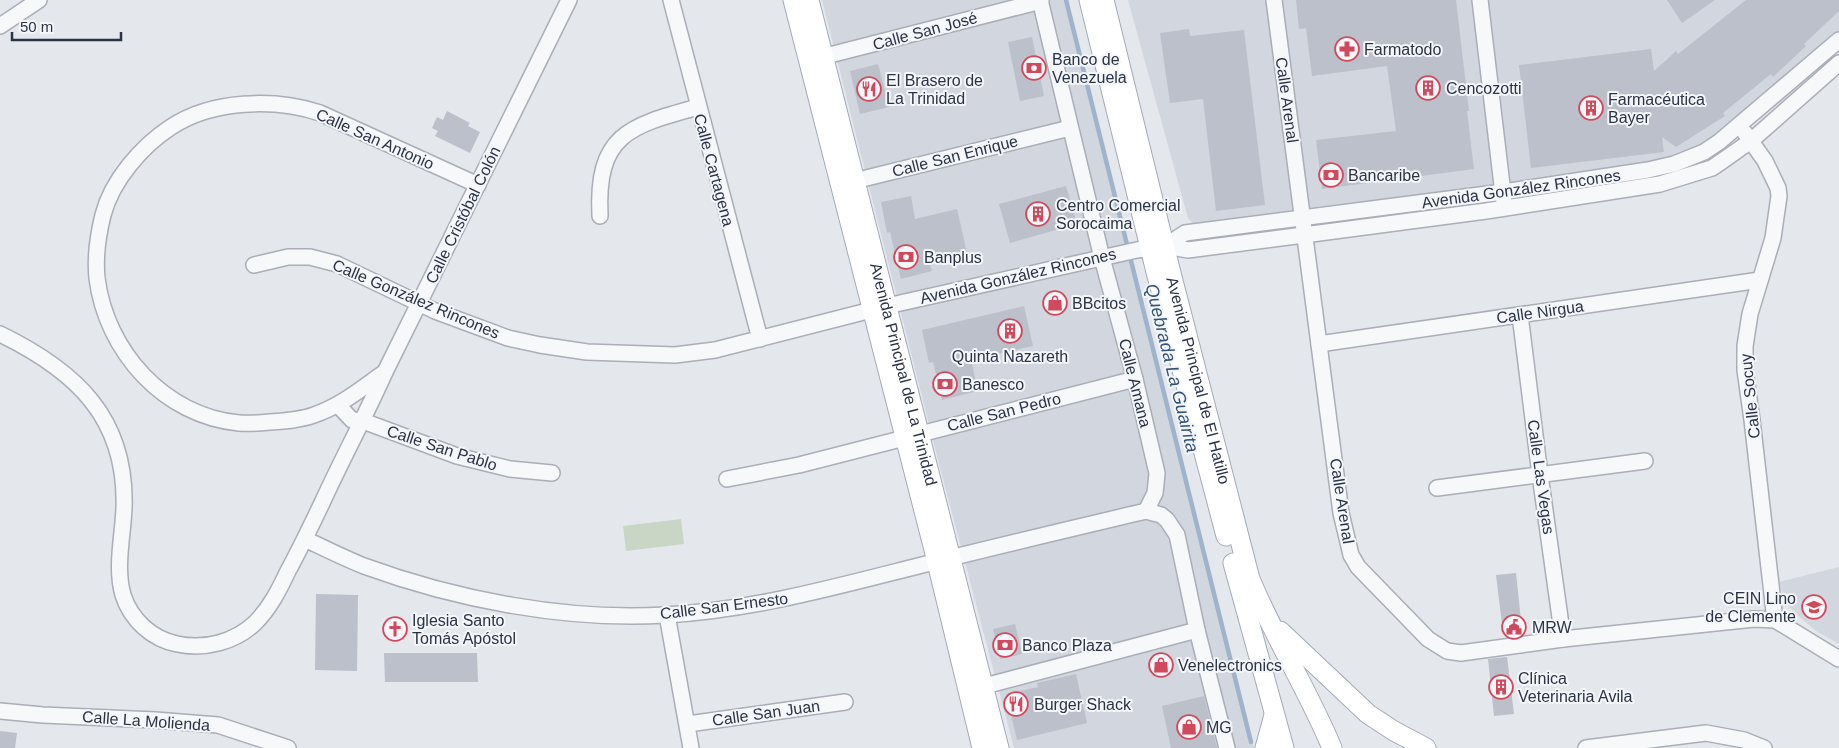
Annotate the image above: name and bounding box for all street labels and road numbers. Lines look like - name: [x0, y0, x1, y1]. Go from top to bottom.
- street label: Calle San José: [871, 9, 979, 53]
- street label: Calle Arenal: [1273, 56, 1301, 144]
- street label: Calle San Antonio: [313, 105, 437, 173]
- street label: Calle Cartagena: [691, 112, 737, 228]
- street label: Calle San Enrique: [890, 132, 1020, 180]
- street label: Calle Cristóbal Colón: [422, 144, 504, 286]
- street label: Avenida González Rincones: [1420, 167, 1622, 211]
- street label: Avenida González Rincones: [918, 245, 1118, 307]
- street label: Calle González Rincones: [330, 256, 502, 342]
- street label: Avenida Principal de La Trinidad: [868, 261, 941, 487]
- street label: Avenida Principal de El Hatillo: [1164, 275, 1234, 486]
- street label: Calle Nirgua: [1495, 297, 1585, 327]
- street label: Calle Amana: [1116, 337, 1154, 429]
- street label: Calle Socuy: [1737, 353, 1763, 439]
- street label: Calle San Pedro: [945, 390, 1063, 434]
- street label: Calle Las Vegas: [1525, 419, 1557, 535]
- street label: Calle San Pablo: [385, 422, 499, 474]
- street label: Calle Arenal: [1327, 457, 1357, 545]
- street label: Calle San Ernesto: [659, 590, 789, 622]
- street label: Calle San Juan: [711, 697, 821, 729]
- street label: Calle La Molienda: [82, 708, 211, 734]

